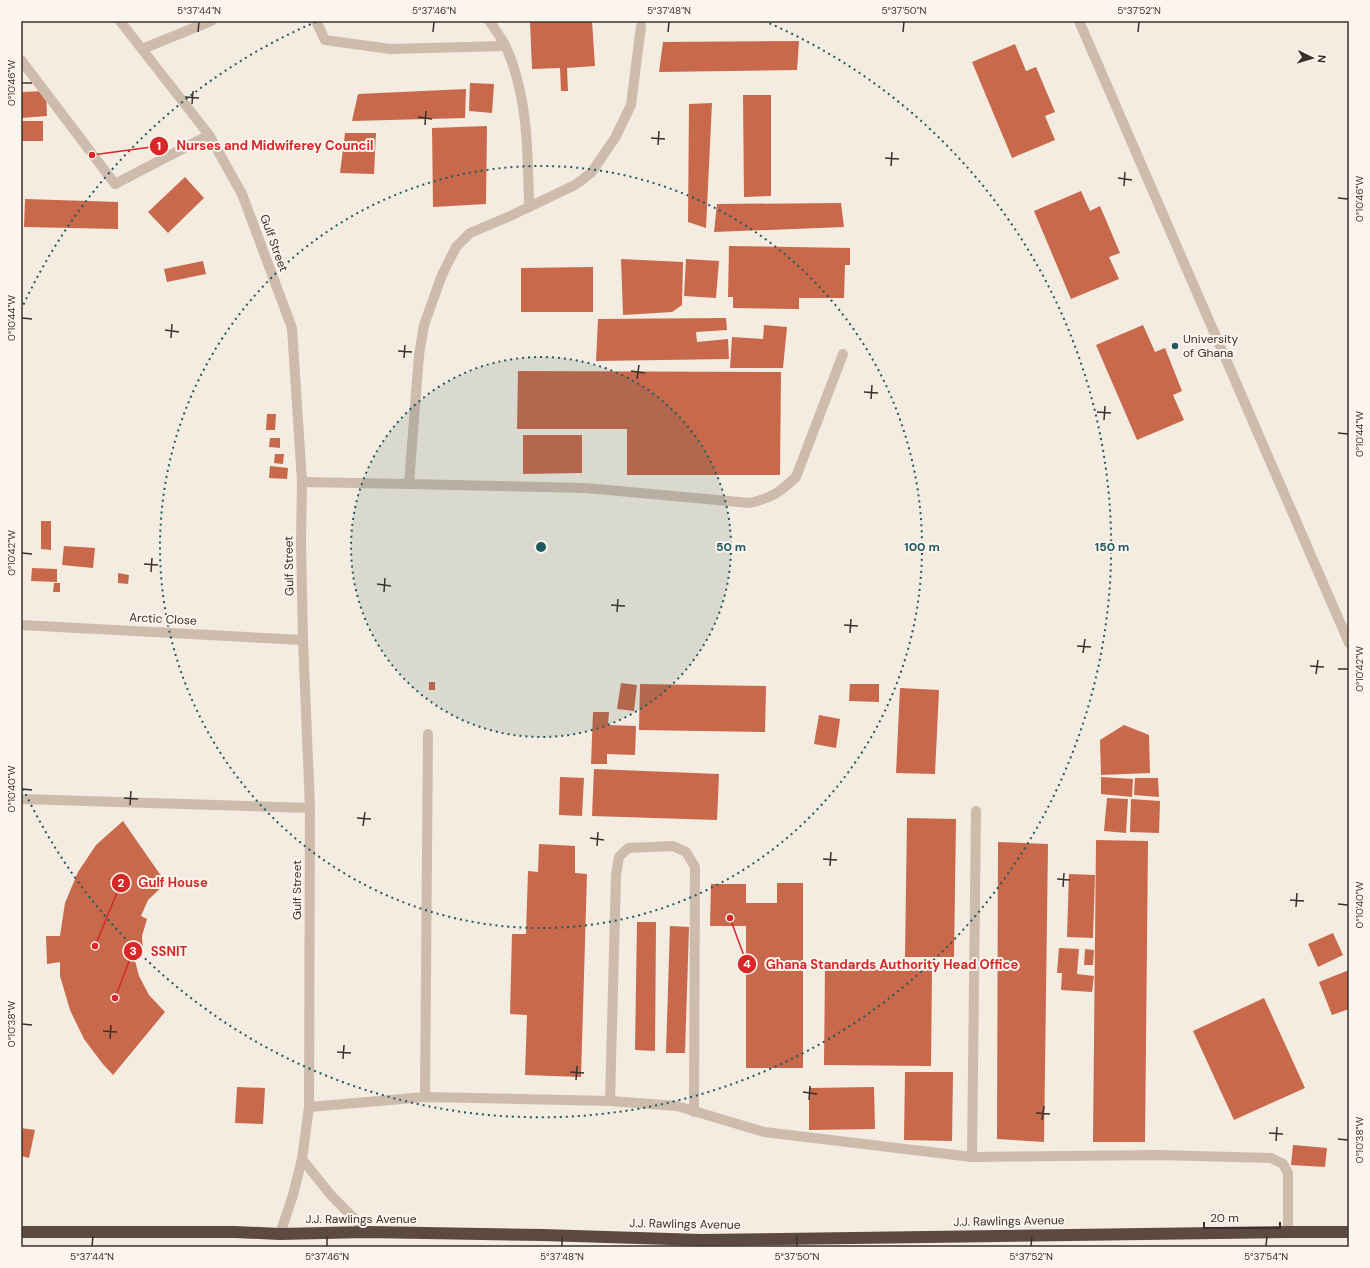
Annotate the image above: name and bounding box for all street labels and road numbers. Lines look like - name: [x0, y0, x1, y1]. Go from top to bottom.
- street label: Gulf Street: [256, 212, 292, 274]
- street label: Gulf Street: [280, 536, 298, 596]
- street label: Arctic Close: [129, 609, 197, 629]
- street label: Gulf Street: [289, 860, 305, 920]
- street label: J.J. Rawlings Avenue: [305, 1211, 417, 1227]
- street label: J.J. Rawlings Avenue: [953, 1212, 1065, 1230]
- street label: J.J. Rawlings Avenue: [629, 1215, 741, 1233]

